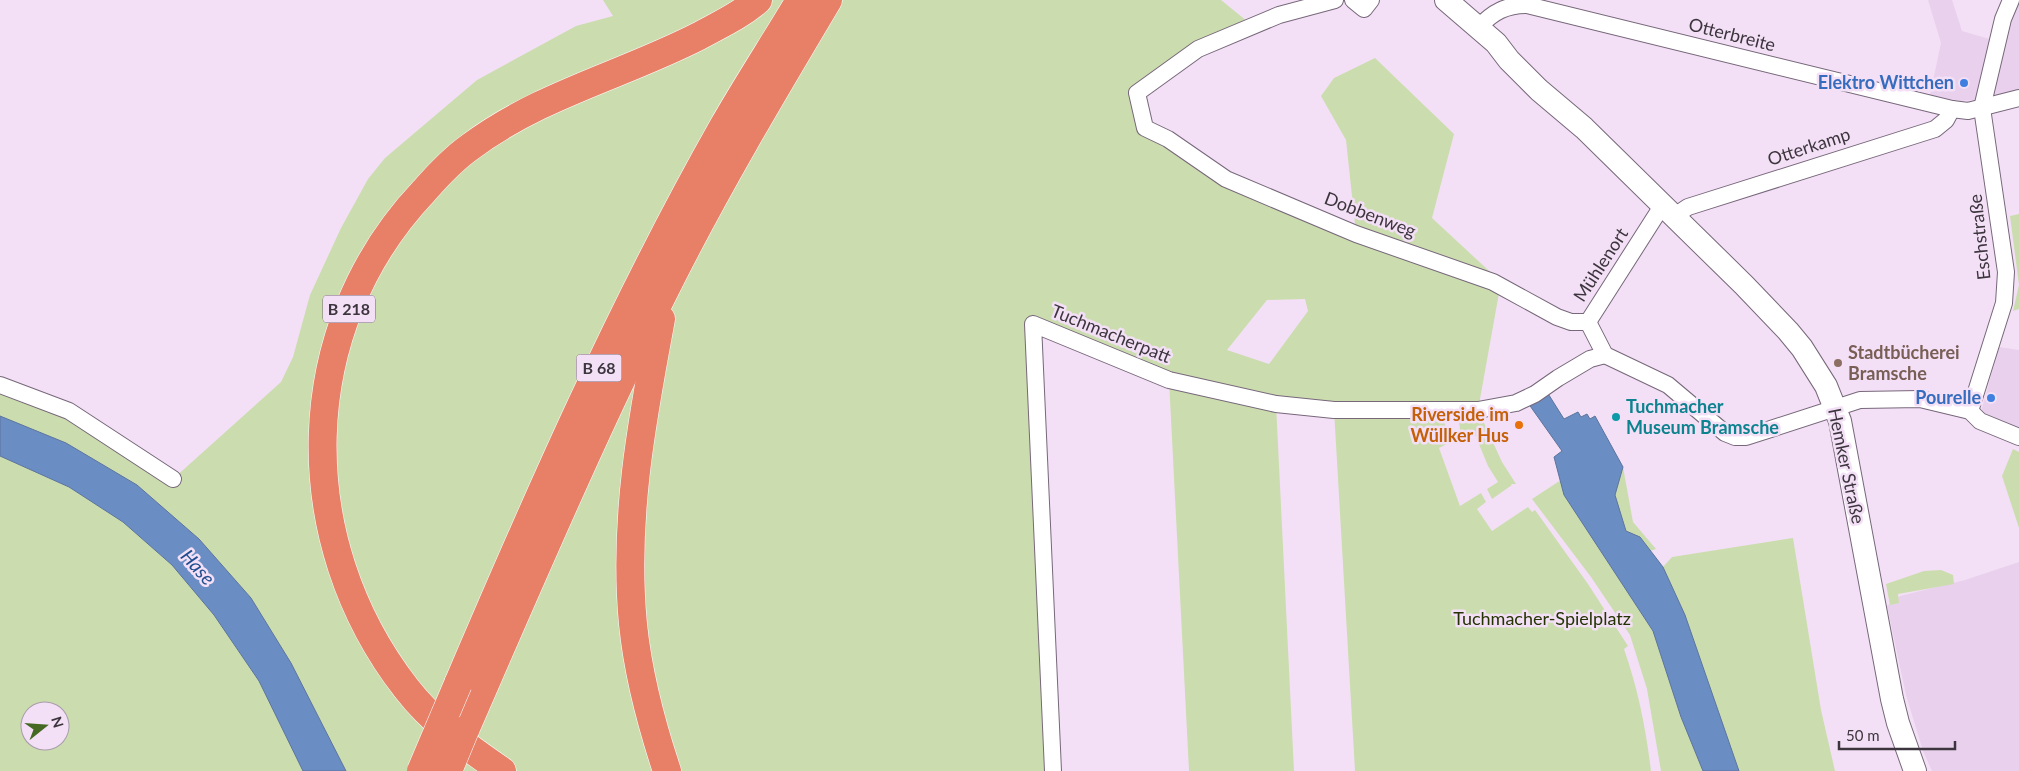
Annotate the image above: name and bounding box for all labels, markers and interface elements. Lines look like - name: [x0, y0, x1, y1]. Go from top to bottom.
- street label: Otterbreite: [1687, 13, 1778, 55]
- place label: Elektro Wittchen: [1818, 71, 1954, 93]
- marker: Elektro Wittchen: [1958, 77, 1970, 89]
- street label: Otterkamp: [1765, 122, 1853, 170]
- street label: Dobbenweg: [1321, 187, 1419, 242]
- street label: Eschstraße: [1964, 193, 1994, 281]
- street label: Mühlenort: [1568, 223, 1632, 306]
- road number: B 218: [323, 296, 375, 322]
- street label: Tuchmacherpatt: [1048, 299, 1175, 367]
- place label: Stadtbücherei Bramsche: [1848, 341, 1960, 384]
- road number: B 68: [576, 354, 622, 382]
- marker: Stadtbücherei Bramsche: [1832, 357, 1844, 369]
- place label: Pourelle: [1915, 386, 1981, 408]
- marker: Pourelle: [1985, 392, 1997, 404]
- place label: Tuchmacher Museum Bramsche: [1626, 395, 1779, 438]
- place label: Riverside im Wüllker Hus: [1410, 403, 1509, 446]
- street label: Hemker Straße: [1824, 406, 1870, 526]
- marker: Tuchmacher Museum Bramsche: [1610, 411, 1622, 423]
- marker: Riverside im Wüllker Hus: [1513, 419, 1525, 431]
- water label: Hase: [177, 544, 220, 589]
- park label: Tuchmacher-Spielplatz: [1453, 607, 1631, 629]
- north arrow: [20, 701, 70, 751]
- text: N: [48, 714, 68, 730]
- scale bar: [1839, 718, 1955, 750]
- text: 50 m: [1846, 726, 1880, 744]

